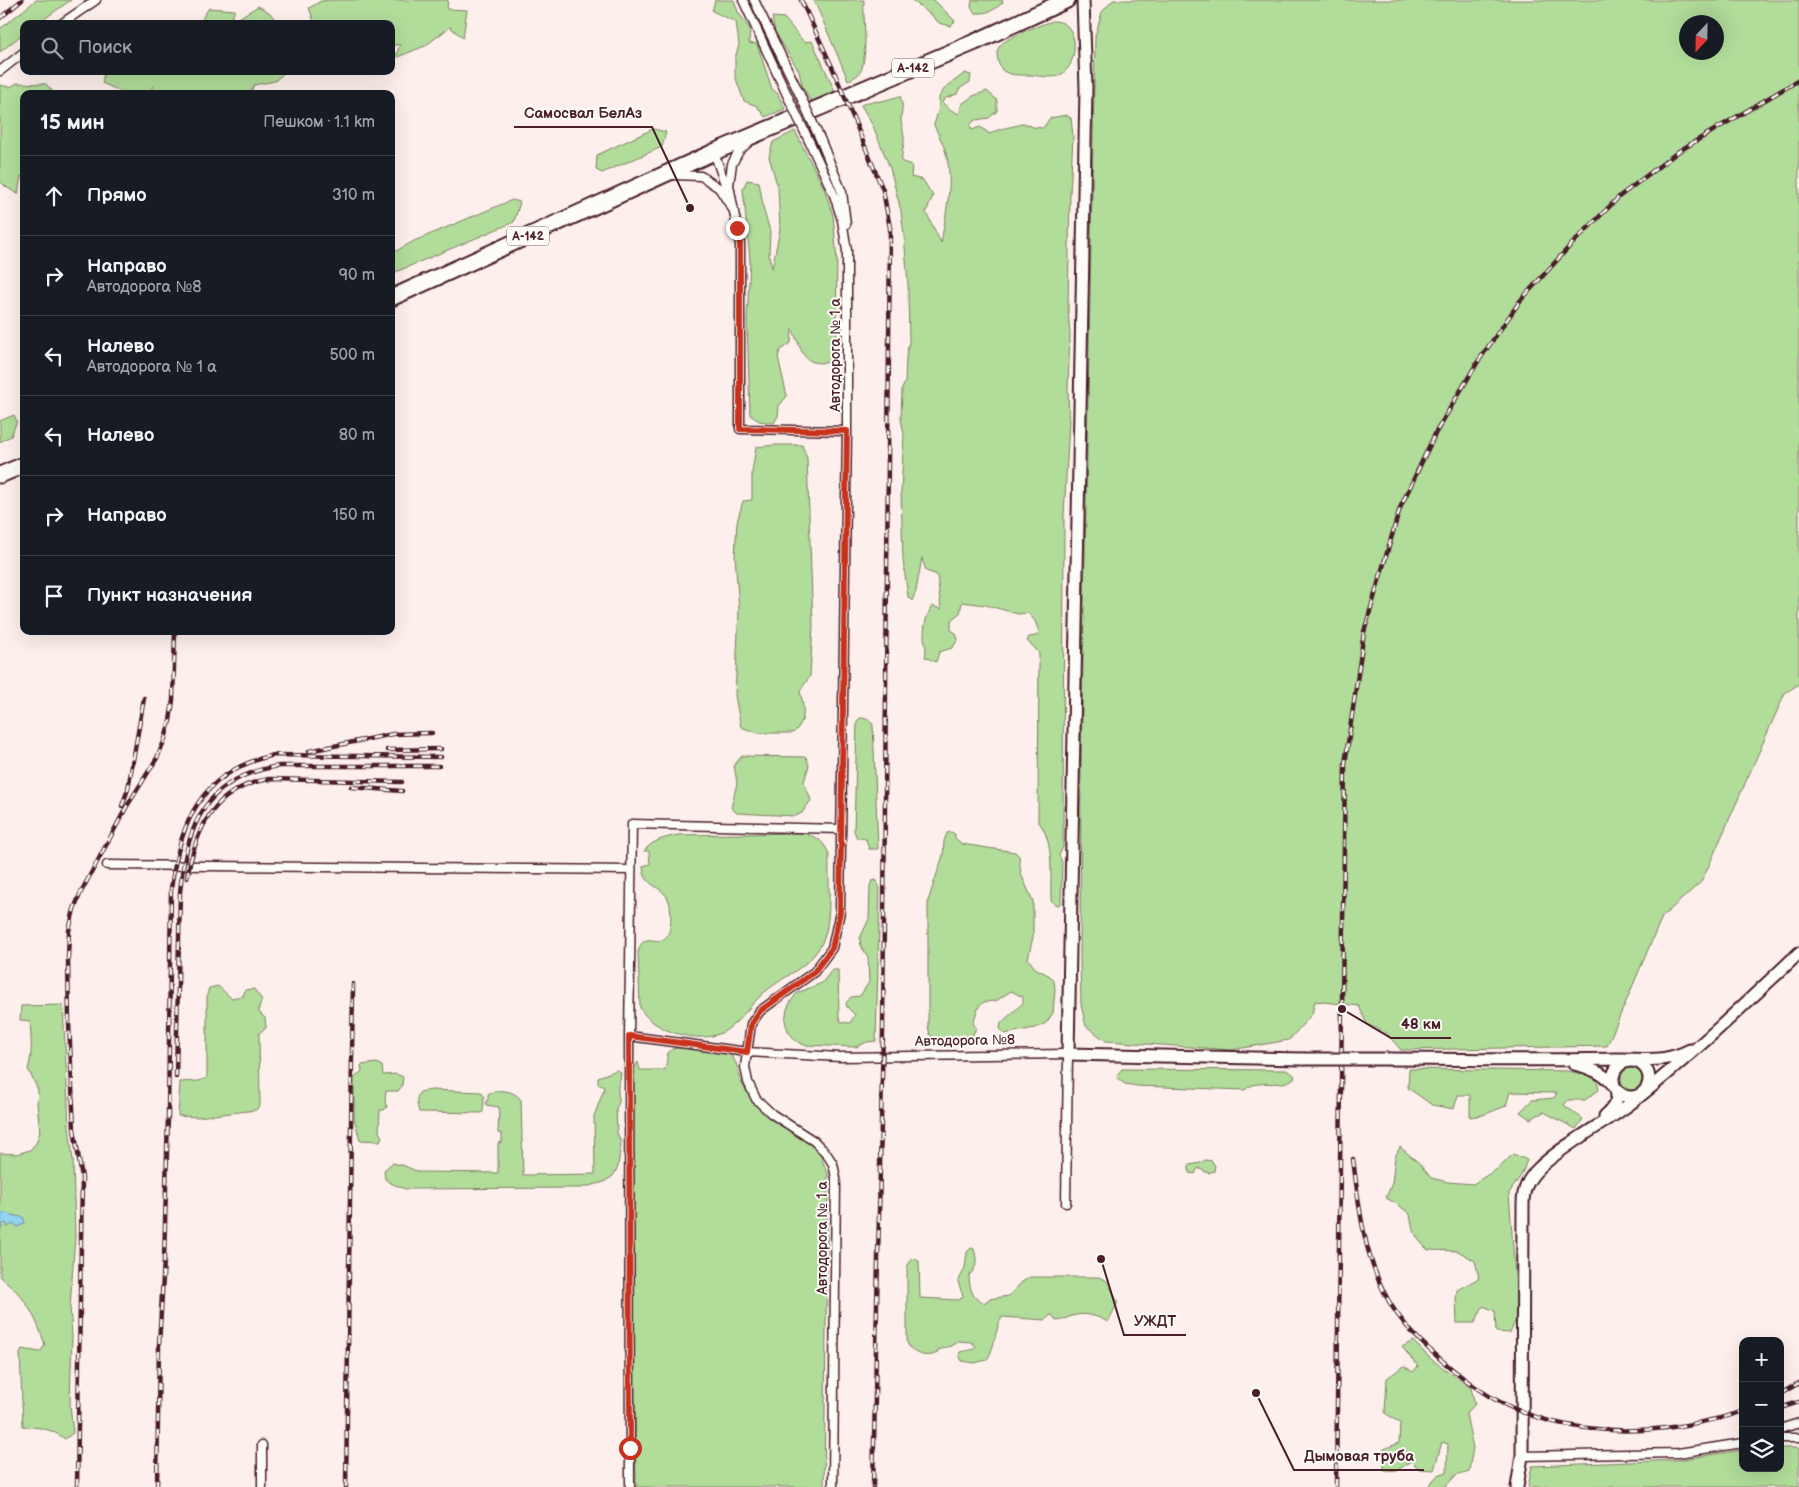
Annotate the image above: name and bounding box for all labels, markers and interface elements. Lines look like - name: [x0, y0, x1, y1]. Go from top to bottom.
- north arrow: [1679, 15, 1724, 60]
- search box: [20, 20, 395, 75]
- icon: search: [38, 34, 66, 62]
- text: Поиск: [78, 36, 132, 59]
- road number: А-142: [892, 58, 934, 78]
- callout: Самосвал БелАз: [514, 97, 652, 127]
- text: Самосвал БелАз: [524, 104, 642, 123]
- text: 15 мин: [40, 110, 105, 135]
- text: Пешком · 1.1 km: [263, 113, 375, 132]
- icon: ahead: [40, 182, 68, 210]
- text: Прямо: [87, 184, 147, 207]
- text: 310 m: [332, 186, 375, 205]
- route end: [726, 217, 749, 240]
- road number: А-142: [507, 227, 549, 246]
- text: Направо: [87, 255, 167, 278]
- icon: right: [40, 262, 68, 290]
- text: 90 m: [339, 266, 375, 285]
- text: Автодорога №8: [87, 278, 202, 297]
- street label: Автодорога № 1 а: [827, 298, 844, 413]
- text: Налево: [87, 335, 154, 358]
- icon: left: [40, 342, 68, 370]
- text: 500 m: [329, 346, 375, 365]
- text: Автодорога № 1 а: [87, 358, 217, 377]
- icon: left: [40, 422, 68, 450]
- text: Налево: [87, 424, 154, 447]
- text: 80 m: [339, 426, 375, 445]
- icon: right: [40, 502, 68, 530]
- text: Направо: [87, 504, 167, 527]
- text: 150 m: [333, 506, 375, 525]
- icon: arrive: [40, 582, 68, 610]
- text: Пункт назначения: [87, 584, 252, 607]
- callout: 48 км: [1391, 1008, 1451, 1038]
- text: 48 км: [1401, 1015, 1441, 1034]
- street label: Автодорога №8: [914, 1031, 1015, 1050]
- street label: Автодорога № 1 а: [814, 1181, 831, 1296]
- callout: УЖДТ: [1124, 1305, 1186, 1335]
- text: УЖДТ: [1134, 1312, 1176, 1331]
- map controls: [1739, 1337, 1784, 1472]
- button: +: [1739, 1337, 1784, 1382]
- button: −: [1739, 1382, 1784, 1427]
- button: layers: [1739, 1427, 1784, 1472]
- route start: [619, 1437, 642, 1460]
- callout: Дымовая труба: [1294, 1440, 1424, 1470]
- text: Дымовая труба: [1304, 1447, 1414, 1466]

